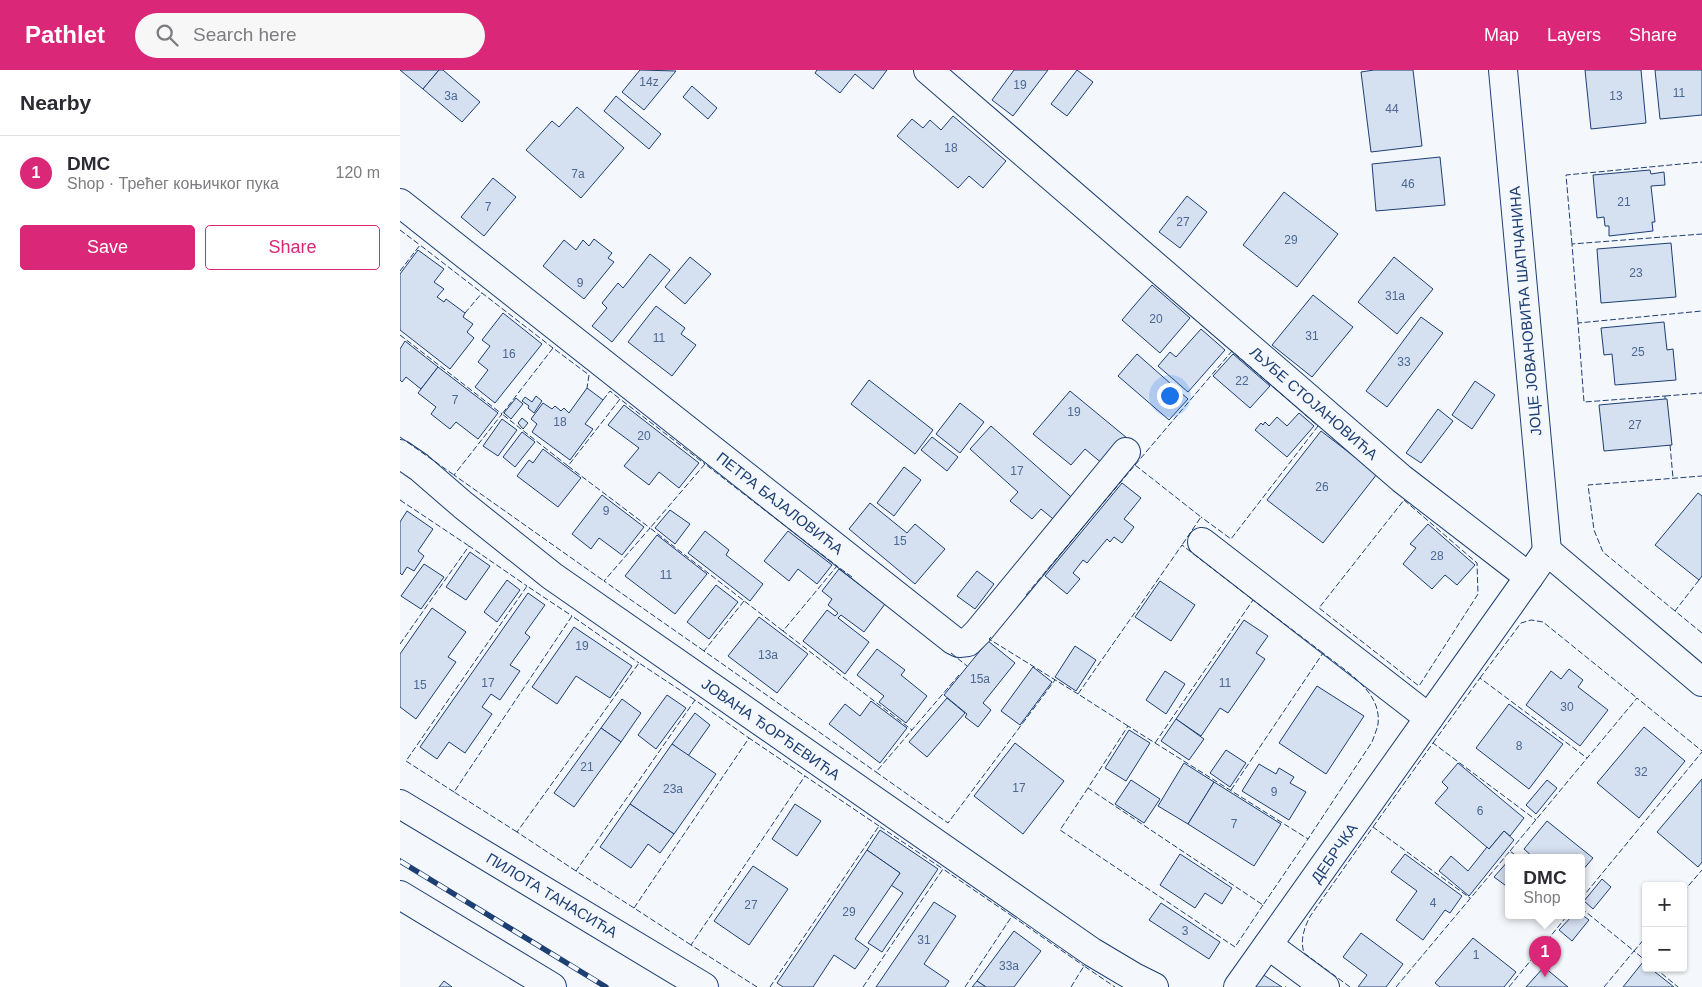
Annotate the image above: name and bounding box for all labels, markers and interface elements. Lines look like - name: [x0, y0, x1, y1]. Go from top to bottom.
- search box: [135, 13, 485, 58]
- text: Pathlet: [25, 21, 105, 48]
- icon: search: [153, 21, 181, 49]
- text: Search here: [193, 24, 297, 45]
- text: Map: [1484, 25, 1519, 45]
- text: Layers: [1547, 25, 1601, 45]
- text: Share: [1629, 25, 1677, 45]
- house number: 14z: [639, 75, 659, 89]
- house number: 19: [1013, 78, 1027, 92]
- house number: 11: [1673, 86, 1686, 100]
- house number: 3a: [444, 89, 458, 103]
- house number: 13: [1609, 89, 1623, 103]
- text: Nearby: [20, 91, 91, 114]
- house number: 44: [1385, 102, 1399, 116]
- house number: 18: [944, 141, 958, 155]
- text: DMC: [67, 153, 110, 174]
- text: 1: [32, 164, 40, 181]
- text: 120 m: [336, 164, 380, 181]
- house number: 7a: [571, 167, 585, 181]
- text: Shop · Трећег коњичког пука: [67, 175, 279, 192]
- house number: 46: [1401, 177, 1415, 191]
- street label: ЈОЦЕ ЈОВАНОВИЋА ШАПЧАНИНА: [1506, 186, 1544, 436]
- house number: 21: [1617, 195, 1631, 209]
- house number: 7: [485, 200, 492, 214]
- house number: 27: [1176, 215, 1190, 229]
- button: Save: [20, 225, 195, 270]
- button: Share: [205, 225, 380, 270]
- house number: 29: [1284, 233, 1298, 247]
- house number: 23: [1629, 266, 1643, 280]
- house number: 9: [577, 276, 584, 290]
- house number: 31a: [1385, 289, 1405, 303]
- house number: 20: [1149, 312, 1163, 326]
- house number: 31: [1305, 329, 1319, 343]
- house number: 11: [653, 331, 666, 345]
- street label: ЉУБЕ СТОЈАНОВИЋА: [1247, 343, 1381, 463]
- house number: 25: [1631, 345, 1645, 359]
- house number: 16: [502, 347, 516, 361]
- house number: 33: [1397, 355, 1411, 369]
- house number: 22: [1235, 374, 1249, 388]
- your location: [1157, 383, 1183, 409]
- house number: 7: [452, 393, 459, 407]
- house number: 19: [1067, 405, 1081, 419]
- house number: 18: [553, 415, 567, 429]
- house number: 27: [1628, 418, 1642, 432]
- house number: 20: [637, 429, 651, 443]
- street label: ПЕТРА БАЈАЛОВИЋА: [713, 448, 847, 558]
- house number: 17: [1010, 464, 1024, 478]
- house number: 26: [1315, 480, 1329, 494]
- house number: 9: [603, 504, 610, 518]
- house number: 15: [893, 534, 907, 548]
- house number: 28: [1430, 549, 1444, 563]
- house number: 11: [660, 568, 673, 582]
- house number: 19: [575, 639, 589, 653]
- house number: 13a: [758, 648, 778, 662]
- house number: 15a: [970, 672, 990, 686]
- street label: ЈОВАНА ЂОРЂЕВИЋА: [699, 675, 843, 783]
- house number: 17: [481, 676, 495, 690]
- house number: 11: [1219, 676, 1232, 690]
- house number: 15: [413, 678, 427, 692]
- house number: 30: [1560, 700, 1574, 714]
- house number: 8: [1516, 739, 1523, 753]
- house number: 21: [580, 760, 594, 774]
- house number: 32: [1634, 765, 1648, 779]
- house number: 17: [1012, 781, 1026, 795]
- house number: 23a: [663, 782, 683, 796]
- house number: 9: [1271, 785, 1278, 799]
- house number: 6: [1477, 804, 1484, 818]
- house number: 7: [1231, 817, 1238, 831]
- street label: ДЕБРЧКА: [1307, 820, 1361, 886]
- street label: ПИЛОТА ТАНАСИЋА: [484, 849, 620, 941]
- popup: [1505, 854, 1585, 919]
- text: DMC: [1523, 867, 1567, 888]
- map controls: [1642, 882, 1687, 972]
- button: +: [1642, 882, 1687, 927]
- text: Shop: [1523, 889, 1561, 906]
- house number: 4: [1430, 896, 1437, 910]
- house number: 27: [744, 898, 758, 912]
- house number: 29: [842, 905, 856, 919]
- house number: 3: [1182, 924, 1189, 938]
- button: −: [1642, 927, 1687, 972]
- house number: 31: [917, 933, 931, 947]
- pin: 1: [1529, 936, 1561, 977]
- house number: 1: [1473, 948, 1480, 962]
- house number: 33a: [999, 959, 1019, 973]

